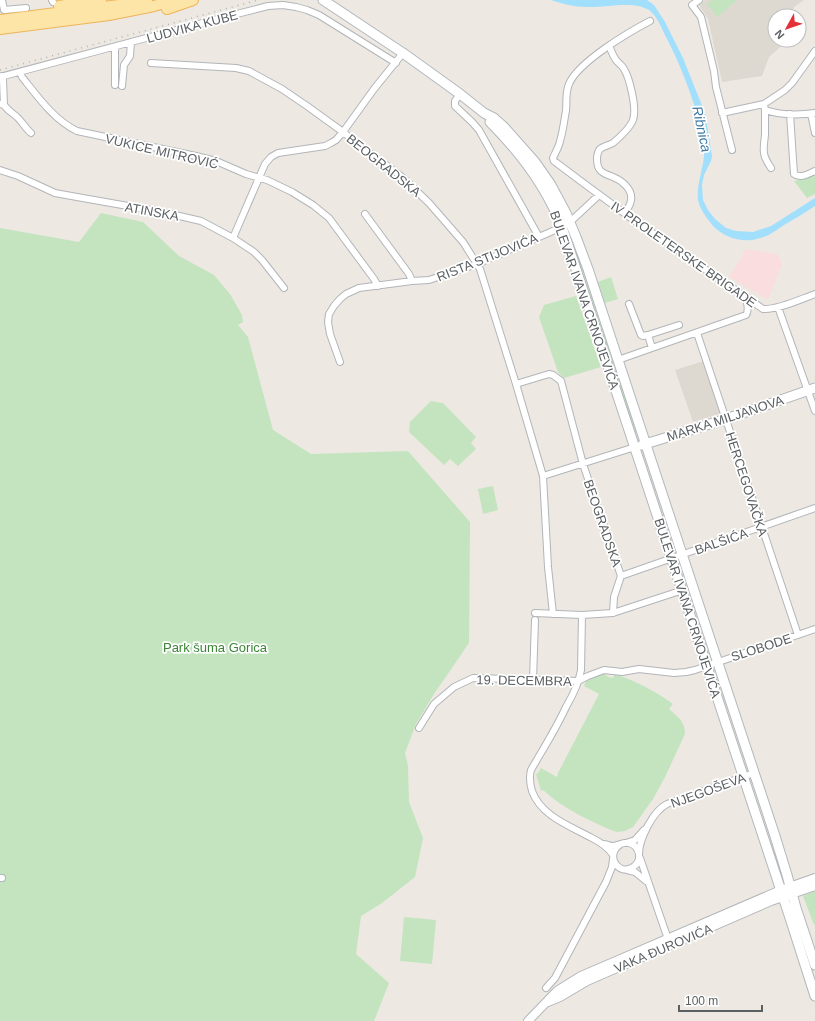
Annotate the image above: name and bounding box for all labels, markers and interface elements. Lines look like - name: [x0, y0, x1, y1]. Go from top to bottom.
- street label: LUDVIKA KUBE: [145, 7, 240, 46]
- north arrow: [767, 8, 807, 48]
- text: N: [772, 27, 786, 41]
- water label: Ribnica: [689, 104, 715, 154]
- street label: VUKICE MITROVIĆ: [104, 131, 220, 172]
- street label: BEOGRADSKA: [344, 131, 424, 200]
- street label: IV PROLETERSKE BRIGADE: [608, 198, 760, 311]
- street label: ATINSKA: [124, 199, 180, 224]
- street label: BULEVAR IVANA CRNOJEVIĆA: [547, 209, 622, 392]
- street label: RISTA STIJOVIĆA: [435, 230, 540, 285]
- street label: MARKA MILJANOVA: [665, 392, 786, 444]
- street label: HERCEGOVAČKA: [723, 430, 771, 539]
- street label: BEOGRADSKA: [581, 478, 625, 569]
- street label: BULEVAR IVANA CRNOJEVIĆA: [651, 516, 724, 700]
- street label: BALŠIĆA: [693, 525, 750, 558]
- street label: SLOBODE: [729, 631, 794, 664]
- park label: Park šuma Gorica: [163, 640, 268, 655]
- street label: 19. DECEMBRA: [476, 672, 572, 689]
- street label: NJEGOŠEVA: [669, 770, 748, 811]
- street label: VAKA ĐUROVIĆA: [612, 921, 715, 976]
- scale bar: [679, 987, 762, 1013]
- text: 100 m: [685, 994, 718, 1008]

